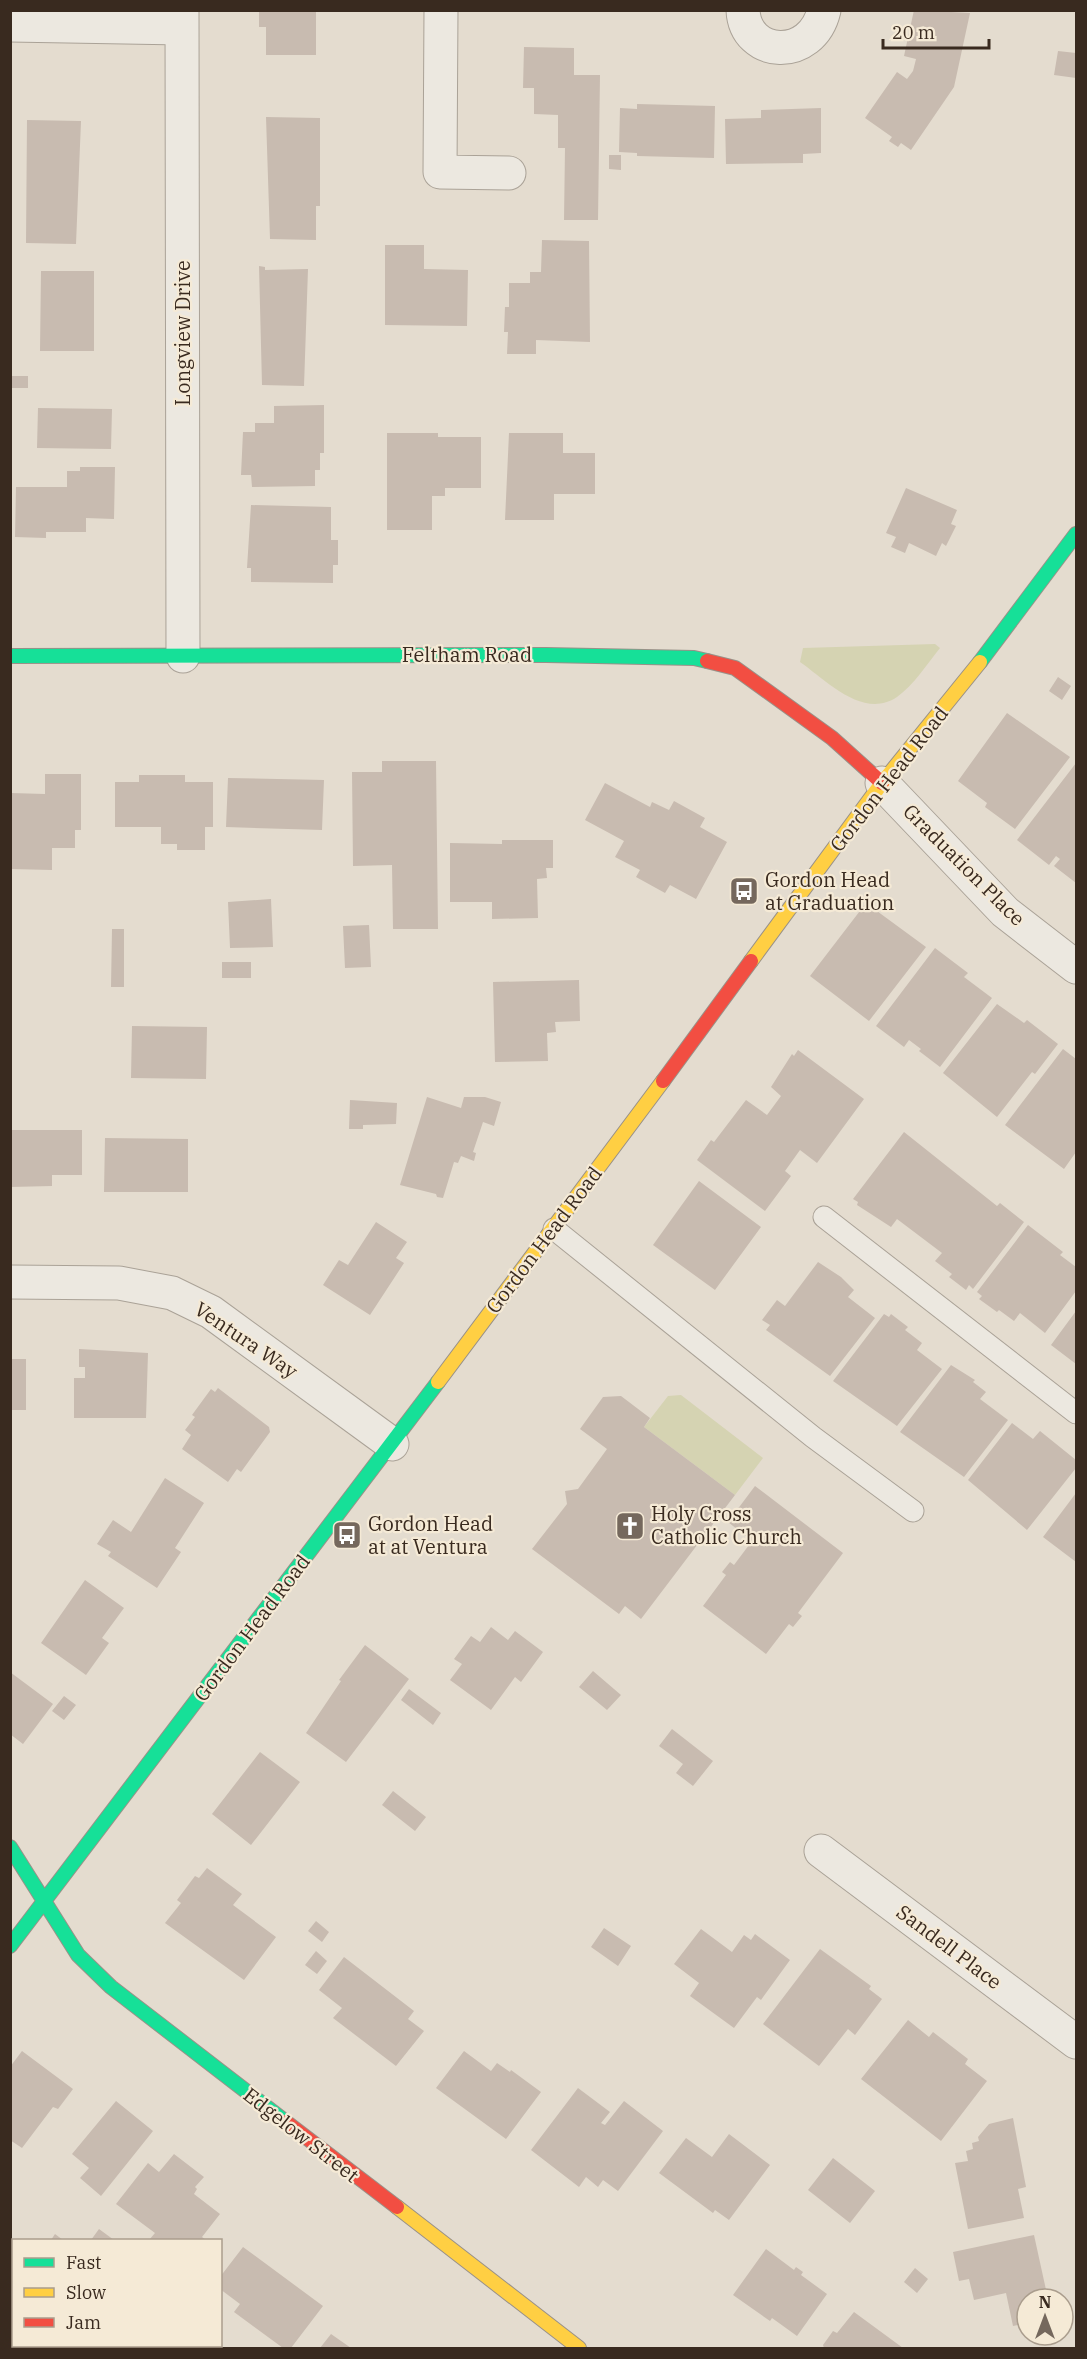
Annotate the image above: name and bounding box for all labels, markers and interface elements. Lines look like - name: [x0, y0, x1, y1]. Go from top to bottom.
- scale bar: [883, 12, 990, 50]
- text: 20 m: [892, 21, 935, 44]
- street label: Longview Drive: [169, 260, 196, 406]
- street label: Feltham Road: [402, 641, 532, 668]
- street label: Gordon Head Road: [823, 700, 954, 857]
- street label: Graduation Place: [898, 798, 1031, 931]
- place label: Gordon Head at Graduation: [765, 866, 895, 916]
- bus stop icon: Gordon Head at Graduation: [728, 875, 760, 907]
- street label: Gordon Head Road: [479, 1161, 608, 1319]
- street label: Ventura Way: [189, 1295, 303, 1384]
- place label: Holy Cross Catholic Church: [651, 1500, 802, 1550]
- place label: Gordon Head at at Ventura: [368, 1510, 493, 1560]
- church icon: Holy Cross Catholic Church: [614, 1510, 646, 1542]
- bus stop icon: Gordon Head at at Ventura: [331, 1519, 363, 1551]
- street label: Gordon Head Road: [187, 1549, 316, 1707]
- street label: Sandell Place: [891, 1898, 1007, 1995]
- street label: Edgelow Street: [238, 2081, 365, 2188]
- legend: [12, 2239, 222, 2347]
- text: Fast: [66, 2251, 101, 2274]
- text: Slow: [66, 2281, 106, 2304]
- north arrow: [1015, 2287, 1075, 2347]
- text: N: [1039, 2292, 1051, 2312]
- text: Jam: [66, 2311, 101, 2334]

